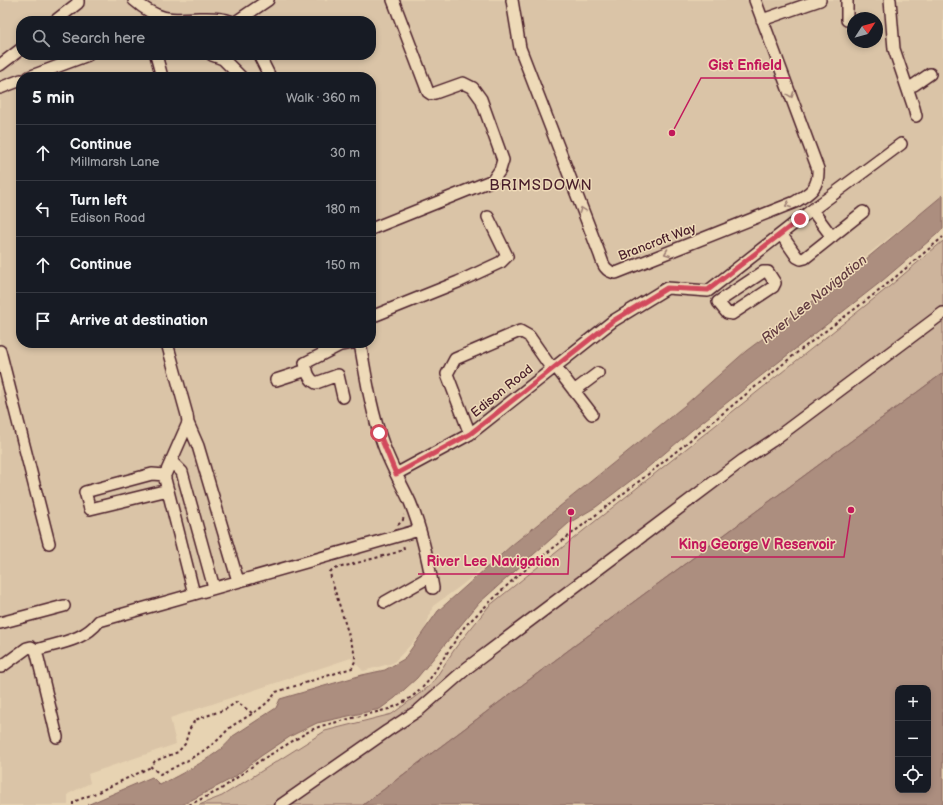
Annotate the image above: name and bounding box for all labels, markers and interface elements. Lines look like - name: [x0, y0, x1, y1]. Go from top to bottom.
- north arrow: [847, 12, 883, 48]
- search box: [16, 16, 376, 60]
- icon: search: [30, 27, 52, 49]
- text: Search here: [62, 29, 145, 48]
- callout: Gist Enfield: [701, 52, 790, 78]
- text: Gist Enfield: [708, 57, 782, 74]
- text: 5 min: [32, 88, 75, 108]
- text: Walk · 360 m: [286, 90, 360, 106]
- one-way arrow: [786, 92, 794, 99]
- text: Continue: [70, 135, 132, 154]
- icon: ahead: [32, 142, 54, 164]
- text: 30 m: [330, 145, 360, 161]
- text: Millmarsh Lane: [70, 154, 159, 170]
- district label: BRIMSDOWN: [489, 176, 593, 195]
- text: Turn left: [70, 191, 127, 210]
- icon: left: [32, 198, 54, 220]
- text: 180 m: [325, 201, 360, 217]
- one-way arrow: [785, 201, 792, 209]
- one-way arrow: [579, 206, 587, 213]
- text: Edison Road: [70, 210, 145, 226]
- route end: [791, 210, 809, 228]
- street label: Brancroft Way: [616, 220, 698, 264]
- one-way arrow: [664, 249, 671, 257]
- water label: River Lee Navigation: [758, 251, 870, 347]
- icon: ahead: [32, 254, 54, 276]
- text: Continue: [70, 255, 132, 274]
- text: 150 m: [326, 257, 360, 273]
- icon: arrive: [32, 310, 54, 332]
- text: Arrive at destination: [70, 311, 208, 330]
- street label: Edison Road: [468, 361, 536, 421]
- route start: [370, 424, 388, 442]
- callout: King George V Reservoir: [671, 531, 844, 557]
- text: King George V Reservoir: [679, 536, 836, 553]
- callout: River Lee Navigation: [418, 548, 568, 574]
- text: River Lee Navigation: [426, 553, 560, 570]
- map controls: [895, 685, 931, 793]
- button: +: [895, 685, 931, 721]
- button: −: [895, 721, 931, 757]
- button: locate: [895, 757, 931, 793]

